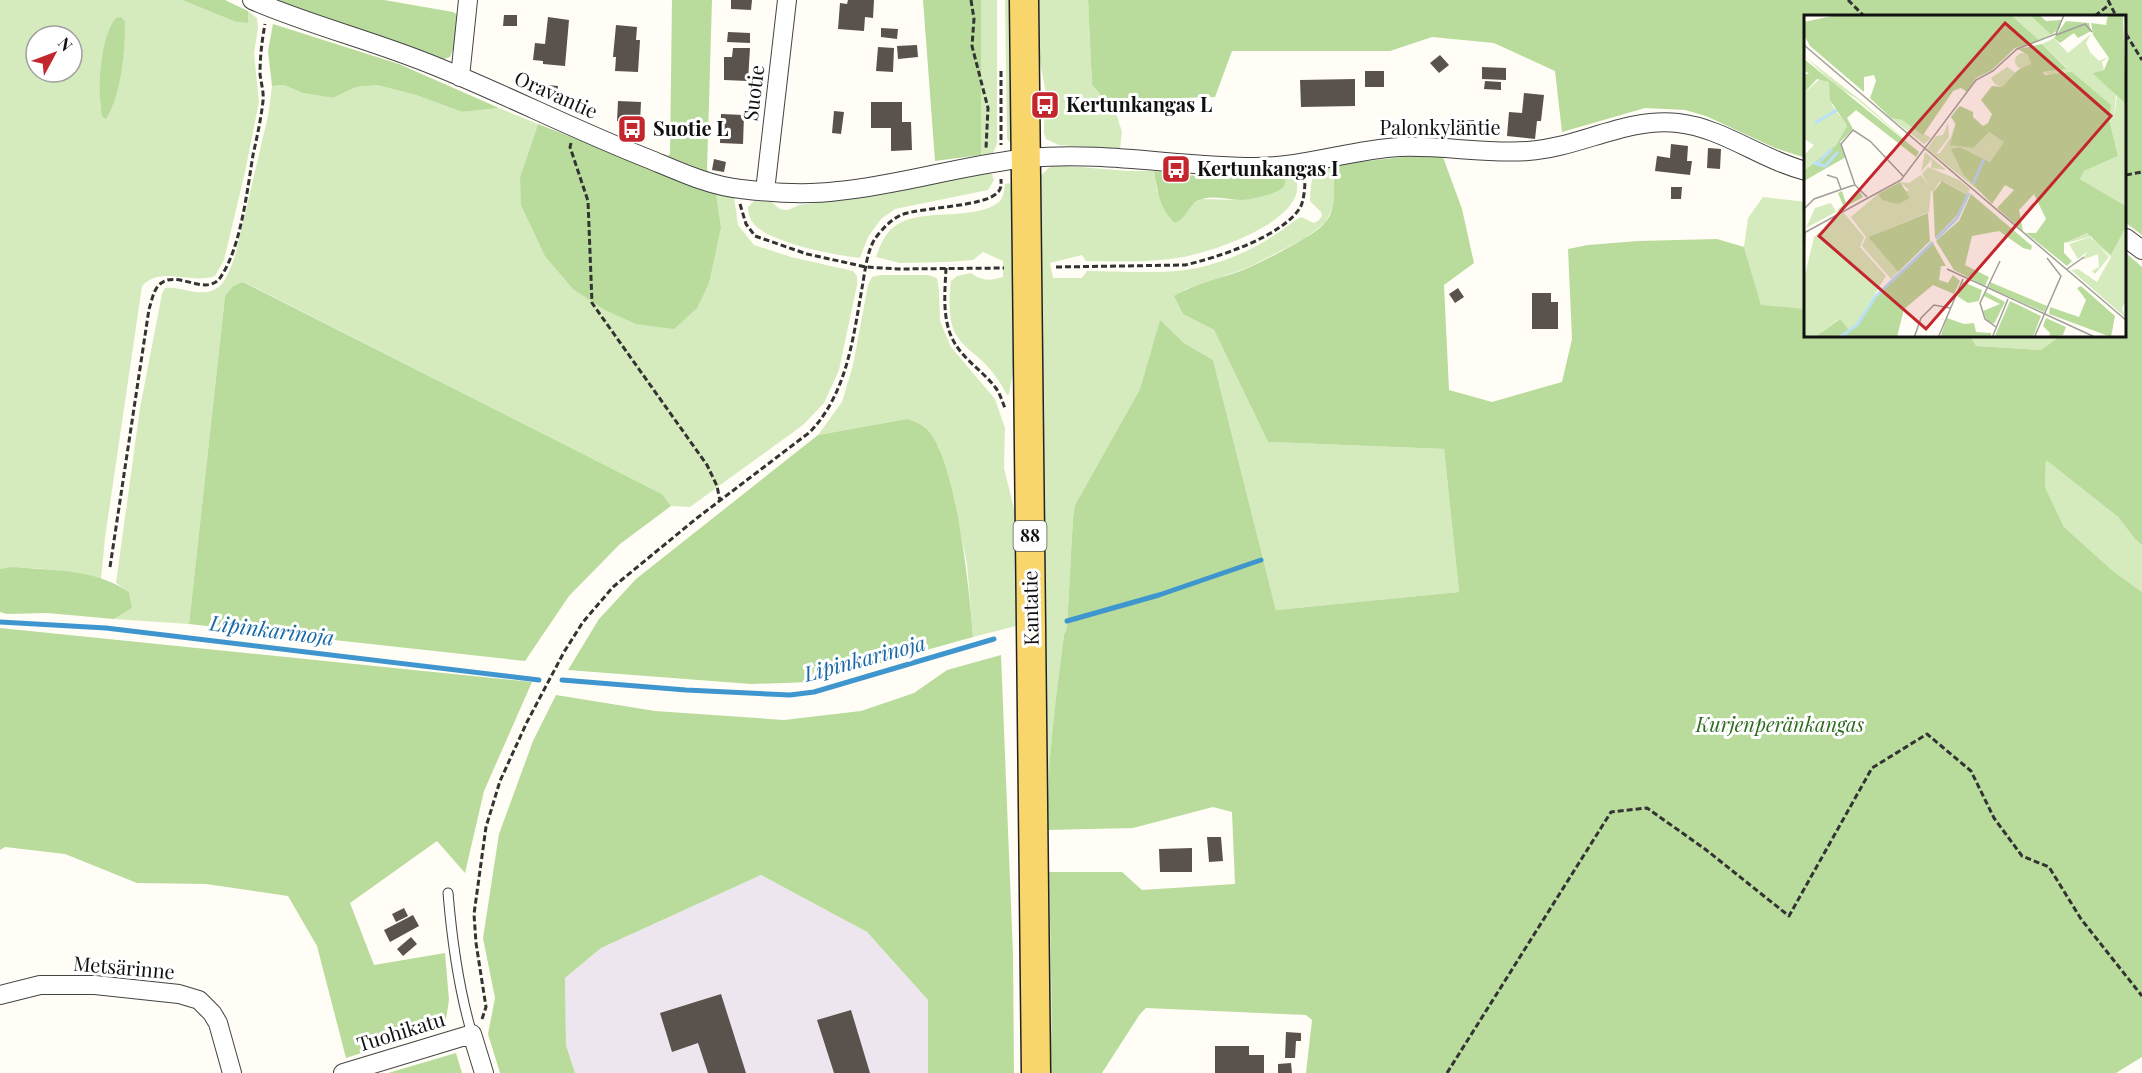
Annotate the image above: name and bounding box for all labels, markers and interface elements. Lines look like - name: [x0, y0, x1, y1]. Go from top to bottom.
- inset map: [1804, 15, 2127, 338]
- north arrow: [24, 24, 84, 84]
- text: N: [54, 33, 78, 55]
- street label: Oravantie: [511, 63, 602, 124]
- street label: Suotie: [736, 63, 769, 122]
- bus stop icon: Kertunkangas L: [1029, 89, 1061, 121]
- place label: Kertunkangas L: [1066, 90, 1212, 117]
- bus stop icon: Suotie L: [616, 113, 648, 145]
- street label: Palonkyläntie: [1379, 113, 1501, 140]
- place label: Suotie L: [653, 114, 728, 141]
- bus stop icon: Kertunkangas I: [1160, 153, 1192, 185]
- place label: Kertunkangas I: [1197, 154, 1338, 181]
- road number: 88: [1014, 521, 1046, 551]
- street label: Kantatie: [1015, 570, 1044, 646]
- water label: Lipinkarinoja: [207, 607, 336, 651]
- water label: Lipinkarinoja: [799, 627, 928, 687]
- park label: Kurjenperänkangas: [1695, 710, 1865, 737]
- street label: Metsärinne: [72, 949, 176, 984]
- street label: Tuohikatu: [353, 1004, 448, 1057]

